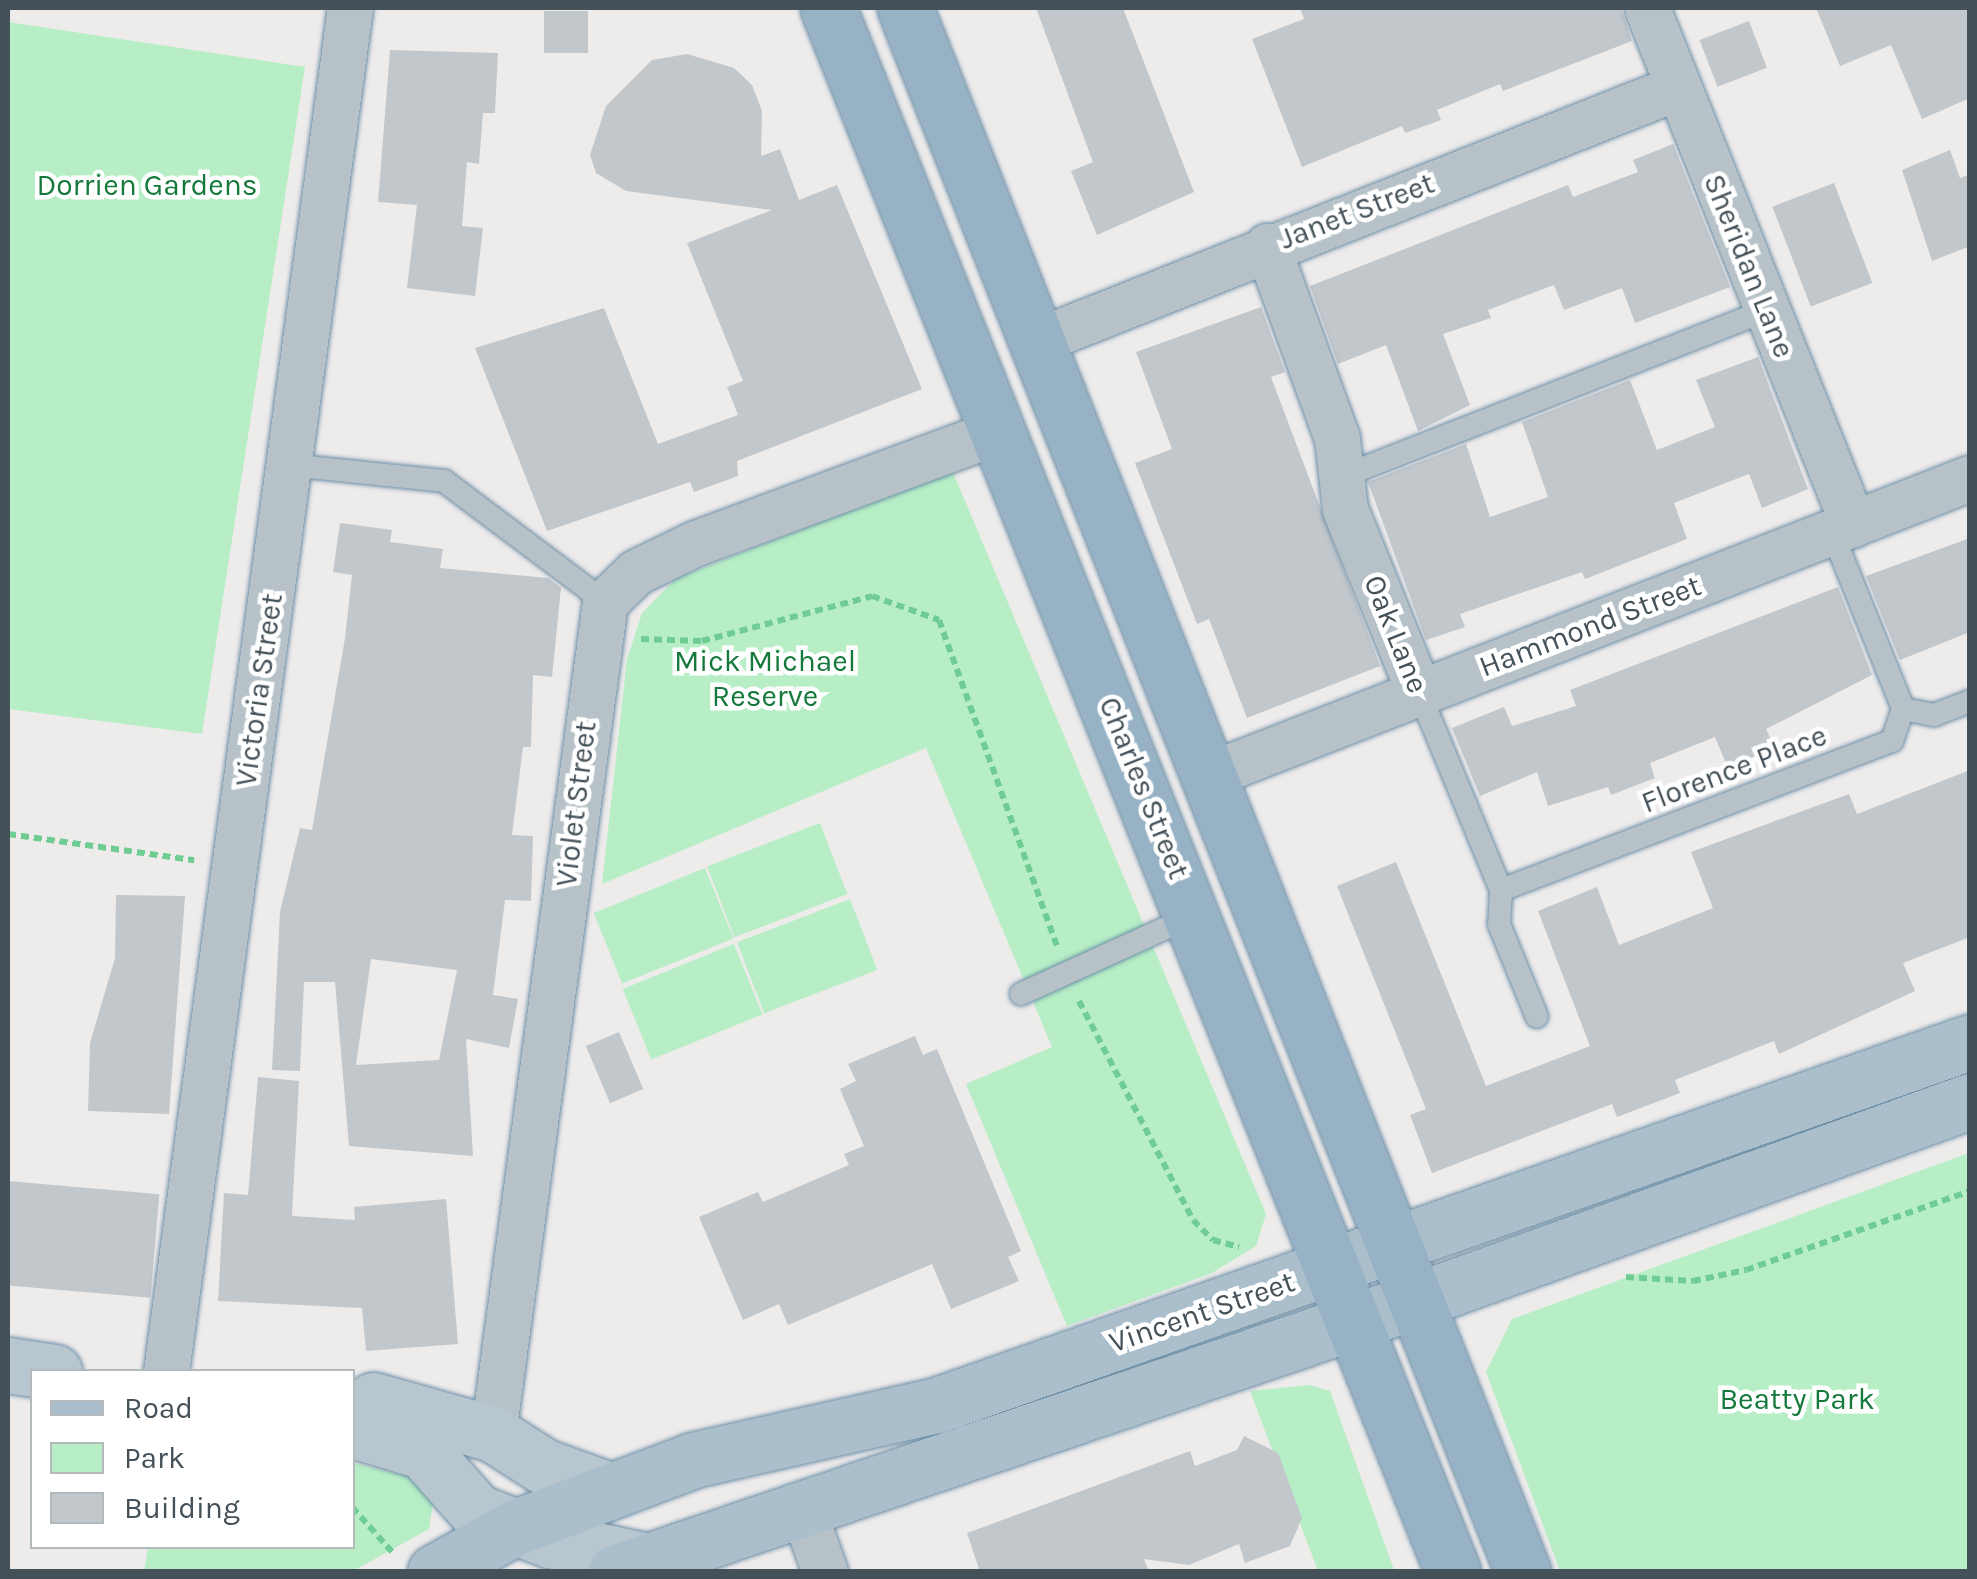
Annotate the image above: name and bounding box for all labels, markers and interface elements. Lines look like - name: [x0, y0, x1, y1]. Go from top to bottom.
- street label: Janet Street: [1275, 165, 1439, 257]
- park label: Dorrien Gardens: [36, 167, 258, 203]
- street label: Sheridan Lane: [1696, 169, 1802, 363]
- street label: Hammond Street: [1474, 567, 1706, 685]
- street label: Oak Lane: [1356, 570, 1436, 698]
- street label: Victoria Street: [228, 591, 290, 789]
- park label: Mick Michael Reserve: [674, 643, 856, 714]
- street label: Charles Street: [1091, 692, 1197, 884]
- street label: Florence Place: [1636, 717, 1832, 821]
- street label: Violet Street: [548, 719, 604, 889]
- street label: Vincent Street: [1105, 1263, 1299, 1361]
- legend: [30, 1369, 355, 1549]
- park label: Beatty Park: [1719, 1381, 1875, 1417]
- text: Road: [124, 1390, 193, 1426]
- text: Park: [124, 1440, 185, 1476]
- text: Building: [124, 1490, 240, 1526]

